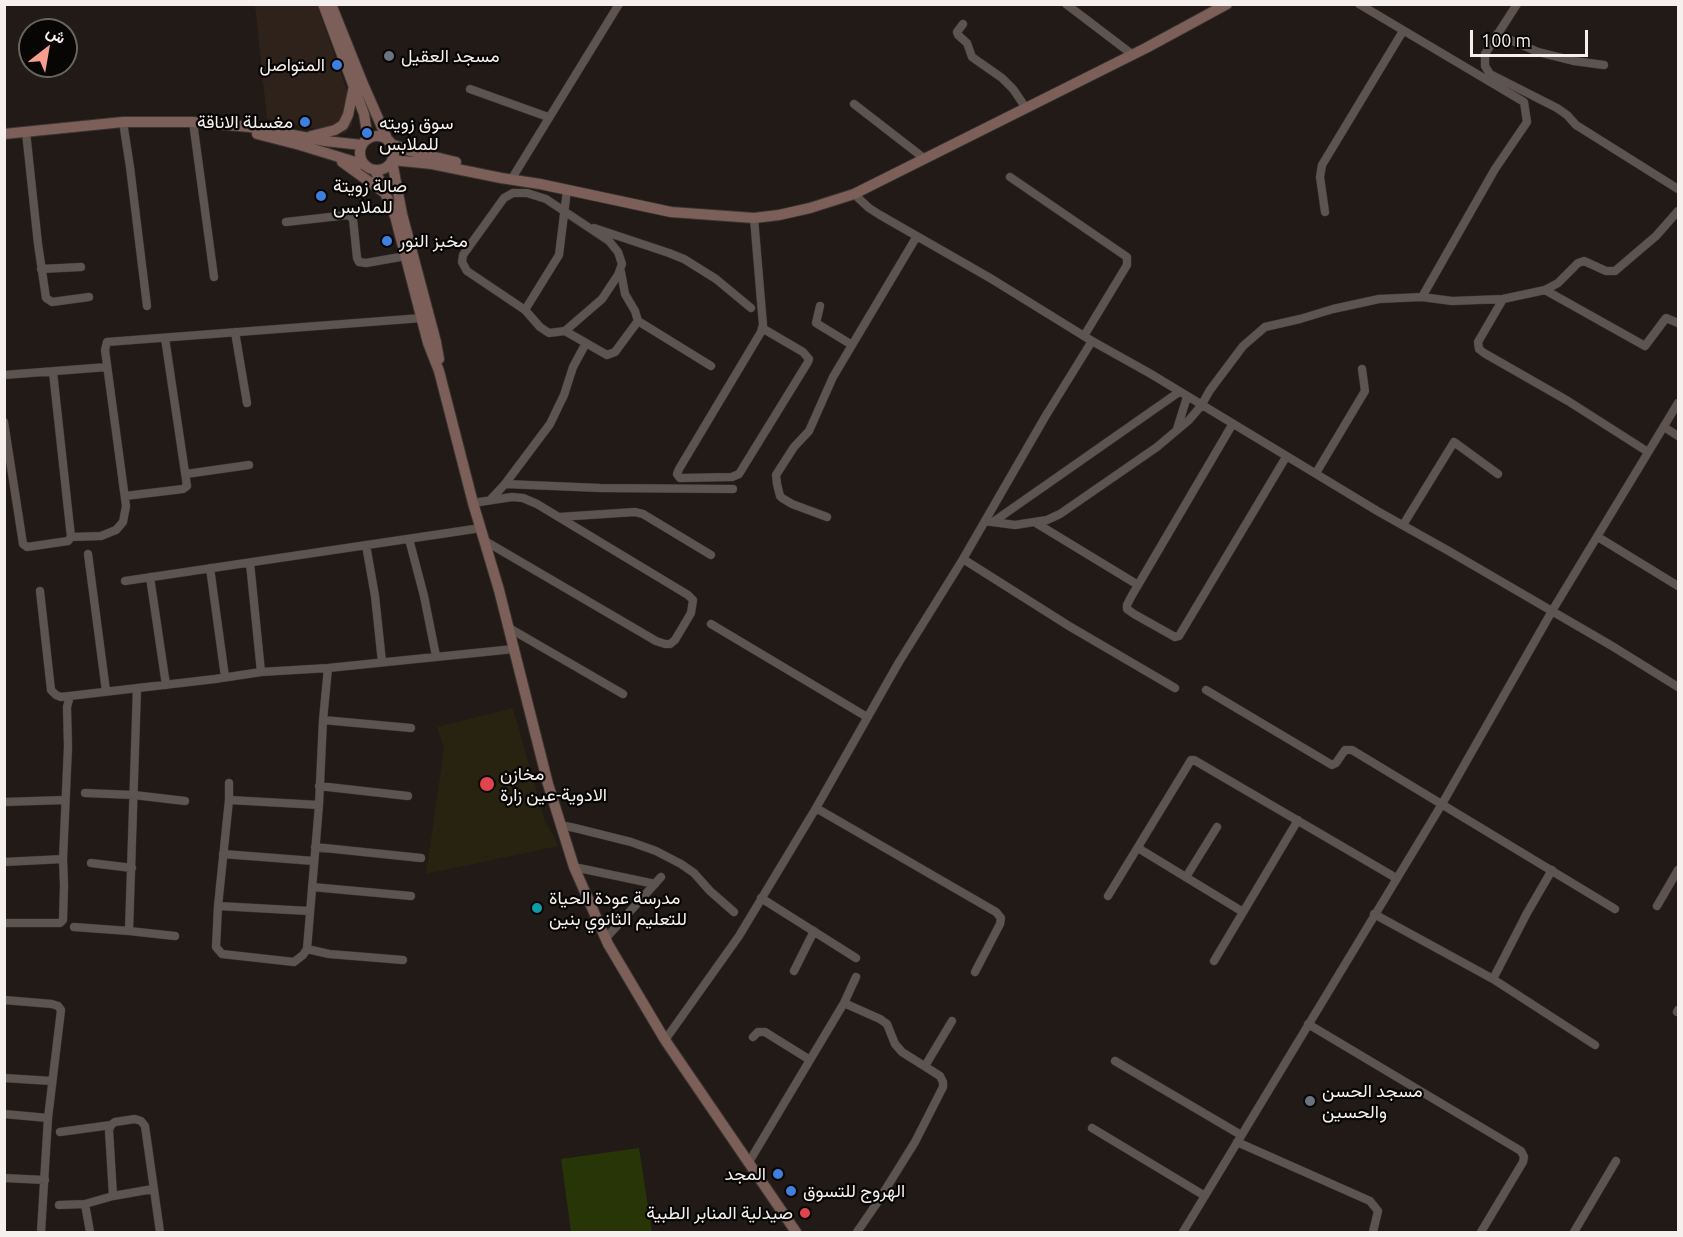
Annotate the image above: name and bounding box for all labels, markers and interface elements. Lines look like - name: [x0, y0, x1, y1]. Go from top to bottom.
- north arrow: [18, 18, 78, 78]
- scale bar: [1473, 18, 1592, 56]
- text: ش: [43, 22, 69, 47]
- text: 100 m: [1481, 30, 1531, 50]
- place label: مسجد العقيل: [401, 45, 500, 67]
- marker: مسجد العقيل: [382, 49, 396, 63]
- place label: المتواصل: [260, 54, 325, 76]
- marker: المتواصل: [330, 58, 344, 72]
- place label: مغسلة الاناقة: [197, 111, 293, 133]
- place label: سوق زويته للملابس: [379, 112, 454, 154]
- marker: مغسلة الاناقة: [298, 115, 312, 129]
- marker: سوق زويته للملابس: [360, 126, 374, 140]
- place label: صالة زويتة للملابس: [333, 175, 407, 218]
- marker: صالة زويتة للملابس: [314, 189, 328, 203]
- place label: مخبز النور: [399, 230, 468, 252]
- marker: مخبز النور: [380, 234, 394, 248]
- place label: مخازن الادوية-عين زارة: [500, 763, 607, 806]
- marker: مخازن الادوية-عين زارة: [478, 775, 496, 793]
- place label: مدرسة عودة الحياة للتعليم الثانوي بنين: [549, 887, 687, 930]
- marker: مدرسة عودة الحياة للتعليم الثانوي بنين: [530, 901, 544, 915]
- place label: مسجد الحسن والحسين: [1322, 1080, 1423, 1122]
- marker: مسجد الحسن والحسين: [1303, 1094, 1317, 1108]
- place label: المجد: [724, 1163, 766, 1185]
- marker: المجد: [771, 1167, 785, 1181]
- place label: الهروج للتسوق: [803, 1180, 905, 1202]
- marker: الهروج للتسوق: [784, 1184, 798, 1198]
- place label: صيدلية المنابر الطبية: [646, 1202, 793, 1224]
- marker: صيدلية المنابر الطبية: [798, 1206, 812, 1220]

